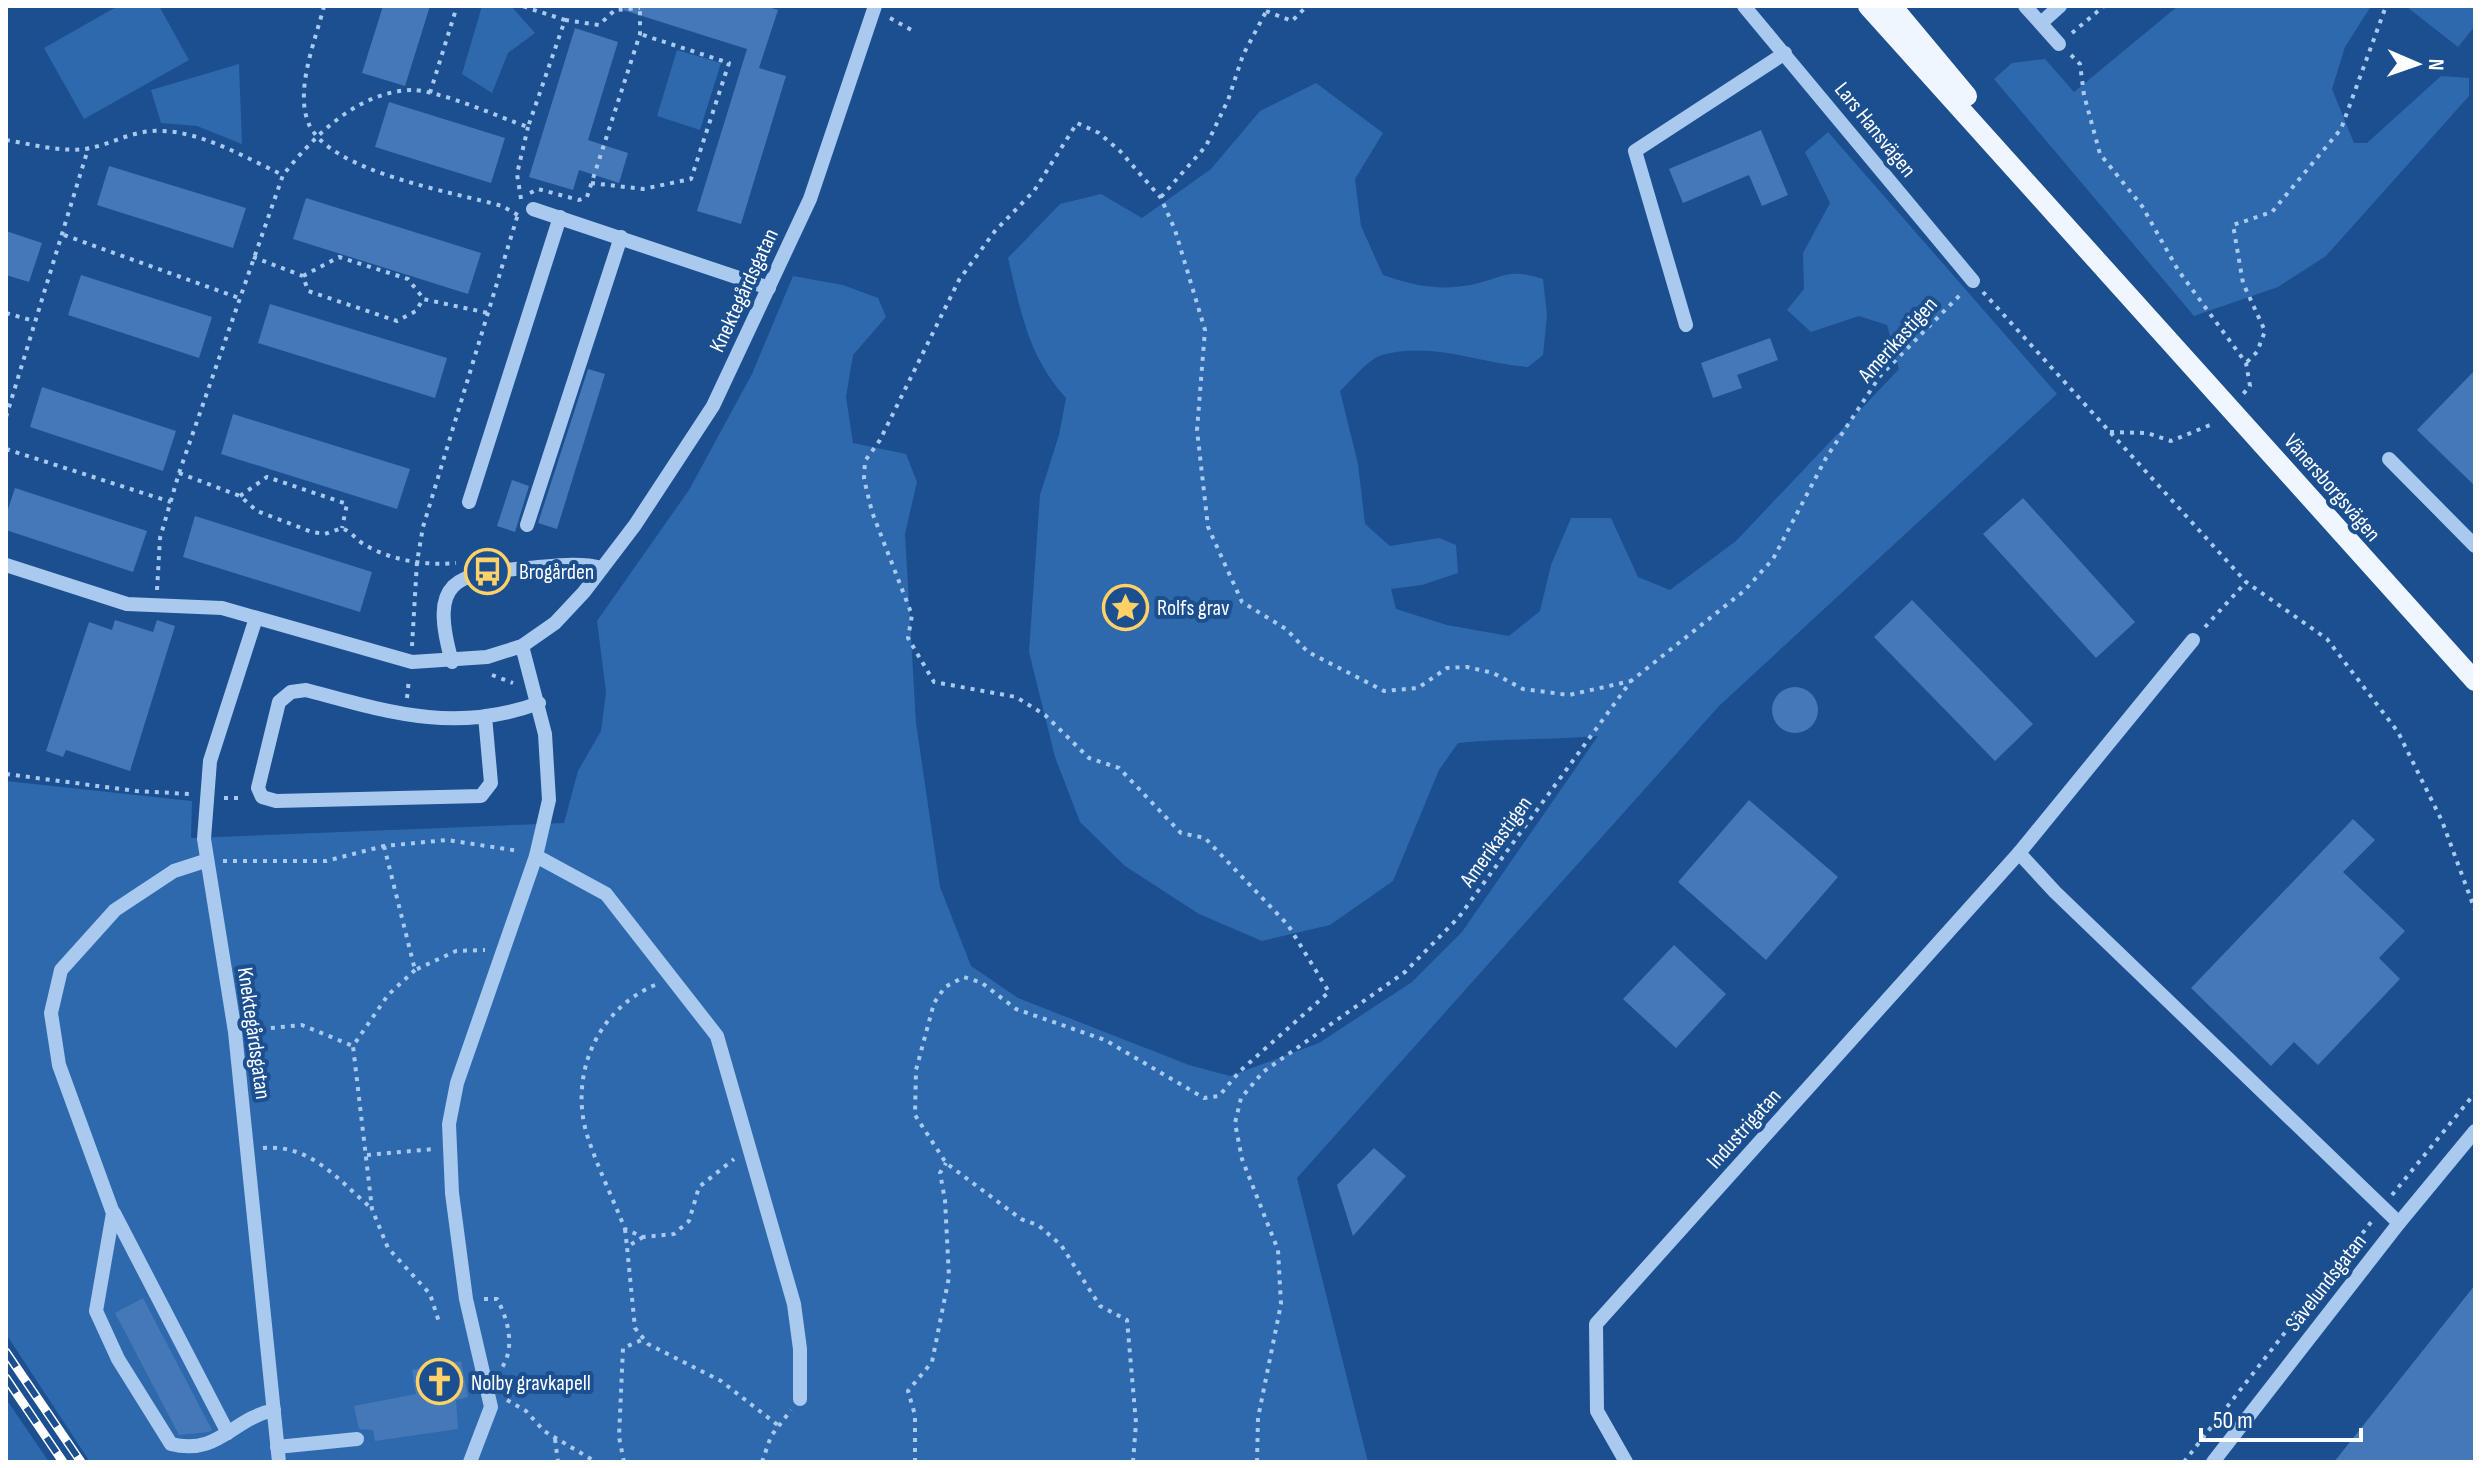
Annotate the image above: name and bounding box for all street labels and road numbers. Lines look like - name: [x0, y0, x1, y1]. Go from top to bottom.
- street label: Lars Hansvägen: [1828, 77, 1921, 183]
- street label: Knektegårdsgatan: [704, 225, 785, 357]
- street label: Amerikastigen: [1852, 292, 1944, 389]
- street label: Vänersborgsvägen: [2278, 429, 2386, 547]
- street label: Amerikastigen: [1454, 791, 1538, 893]
- street label: Knektegårdsgatan: [231, 965, 276, 1101]
- street label: Industrigatan: [1701, 1083, 1787, 1175]
- street label: Sävelundsgatan: [2280, 1229, 2373, 1337]

